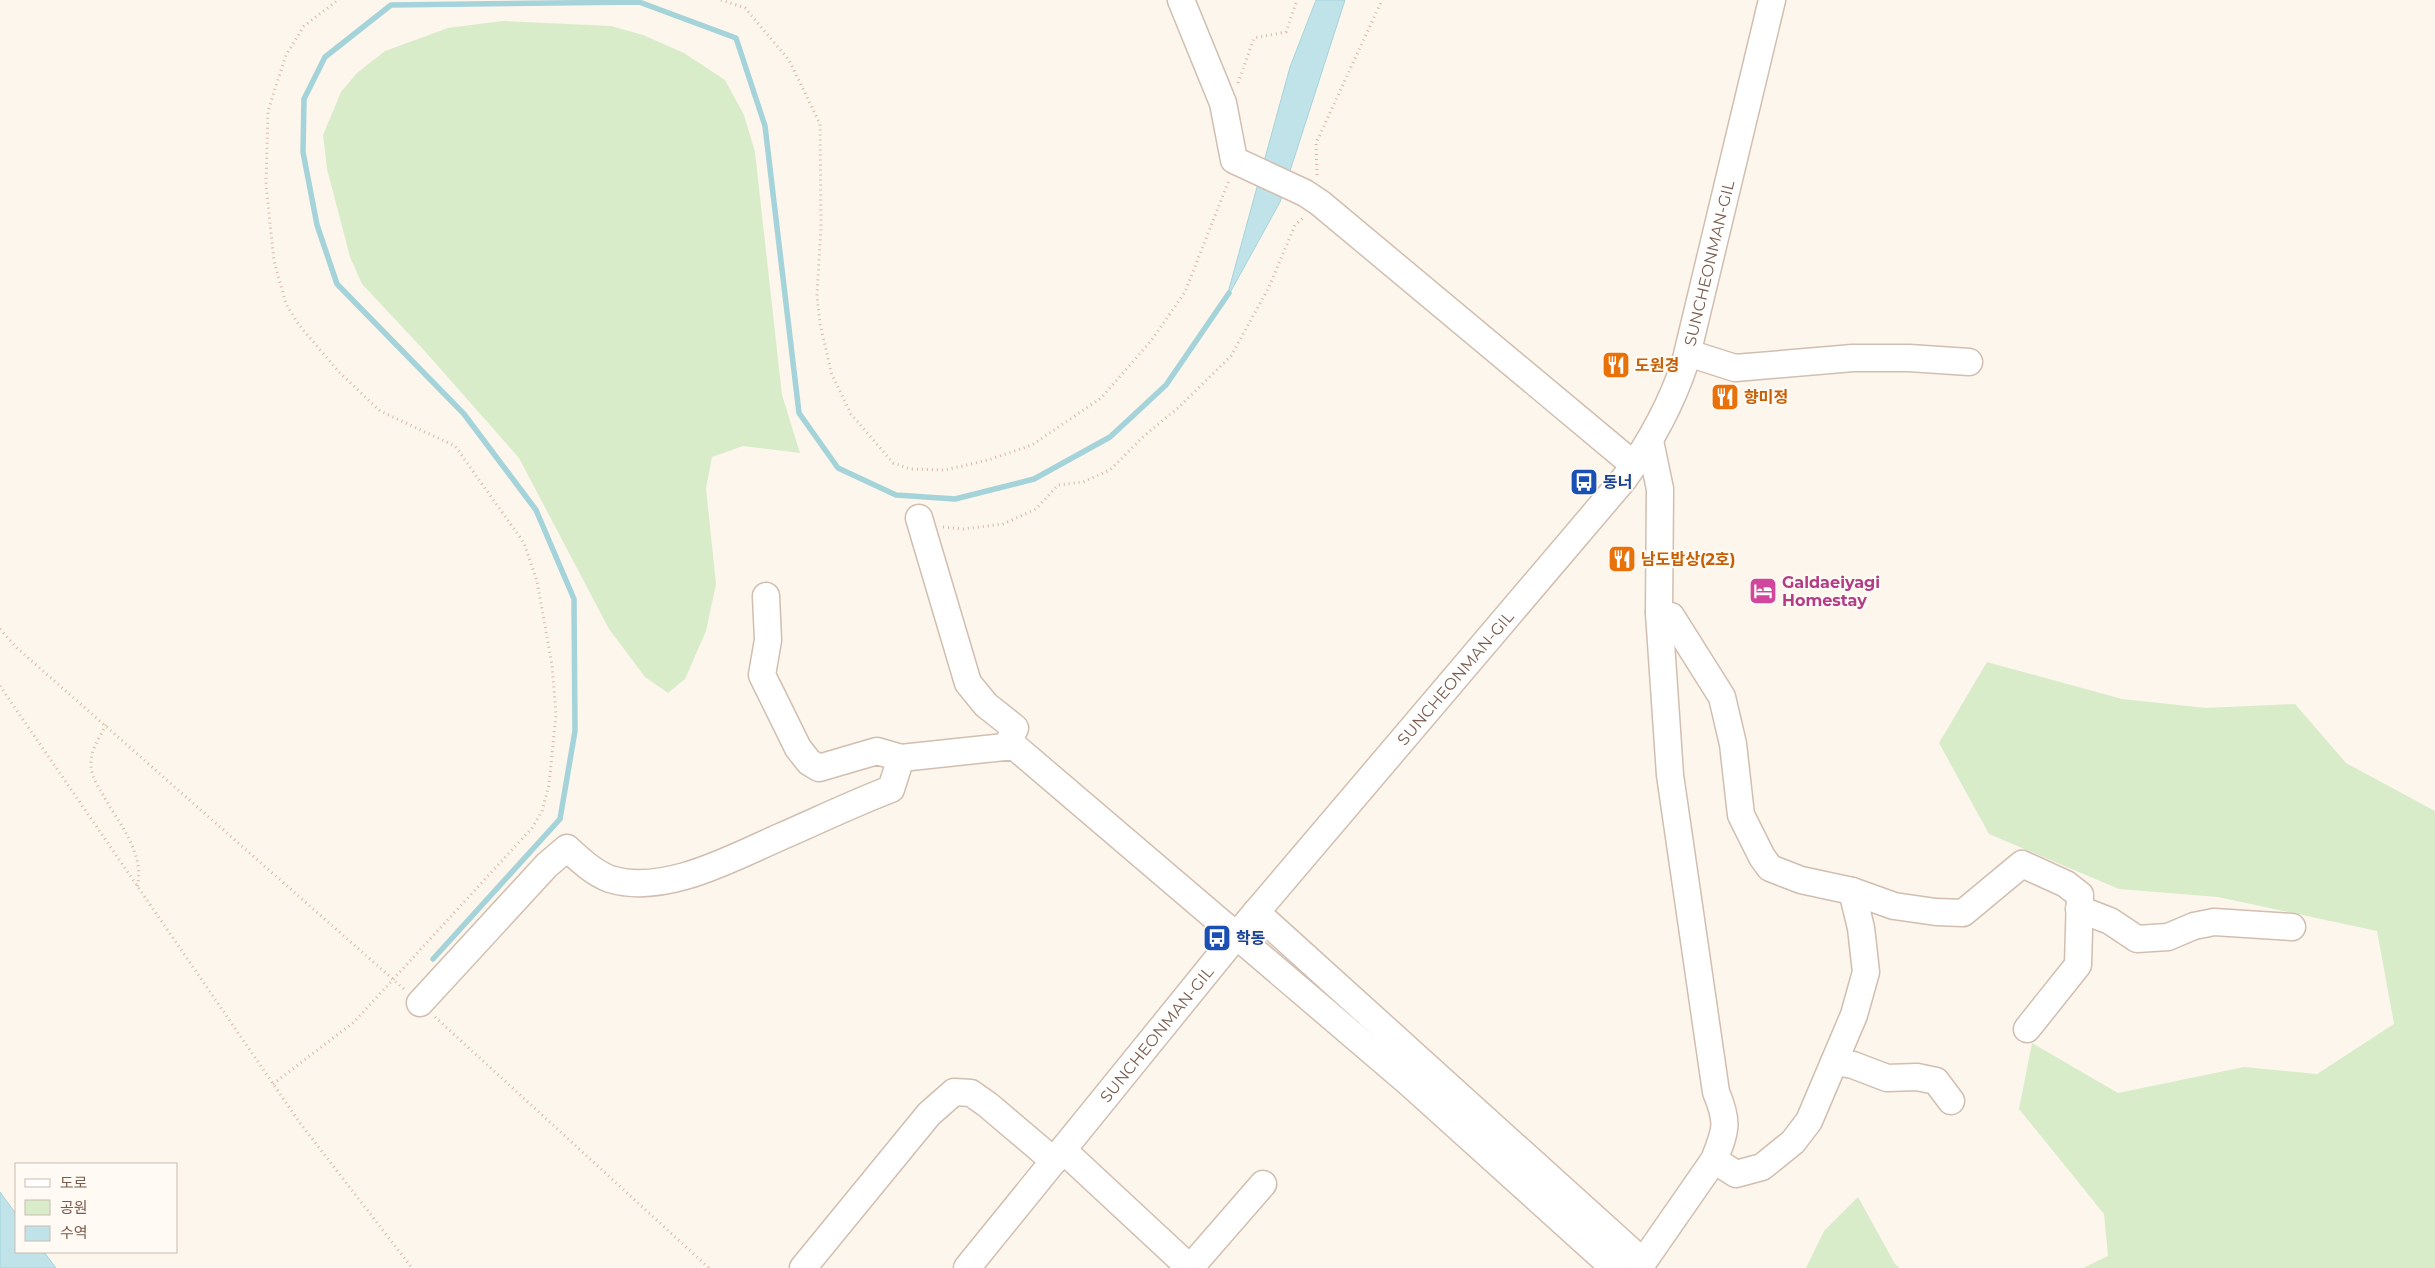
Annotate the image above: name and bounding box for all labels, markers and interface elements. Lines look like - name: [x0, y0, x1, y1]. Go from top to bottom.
- street label: SUNCHEONMAN-GIL: [1680, 178, 1739, 348]
- restaurant icon: 도원경: [1601, 350, 1631, 380]
- place label: 도원경: [1635, 356, 1679, 375]
- restaurant icon: 향미정: [1710, 382, 1740, 412]
- place label: 향미정: [1744, 388, 1788, 407]
- bus stop icon: 동너: [1569, 467, 1599, 497]
- place label: 동너: [1603, 473, 1632, 492]
- restaurant icon: 남도밥상(2호): [1607, 544, 1637, 574]
- place label: 남도밥상(2호): [1641, 550, 1735, 569]
- place label: Galdaeiyagi Homestay: [1782, 573, 1880, 610]
- hotel icon: Galdaeiyagi Homestay: [1748, 576, 1778, 606]
- street label: SUNCHEONMAN-GIL: [1393, 607, 1518, 749]
- bus stop icon: 학동: [1202, 923, 1232, 953]
- place label: 학동: [1236, 929, 1265, 948]
- street label: SUNCHEONMAN-GIL: [1096, 962, 1218, 1106]
- legend: [15, 1163, 178, 1253]
- text: 도로: [60, 1173, 88, 1192]
- text: 공원: [60, 1198, 88, 1217]
- text: 수역: [60, 1223, 88, 1242]

